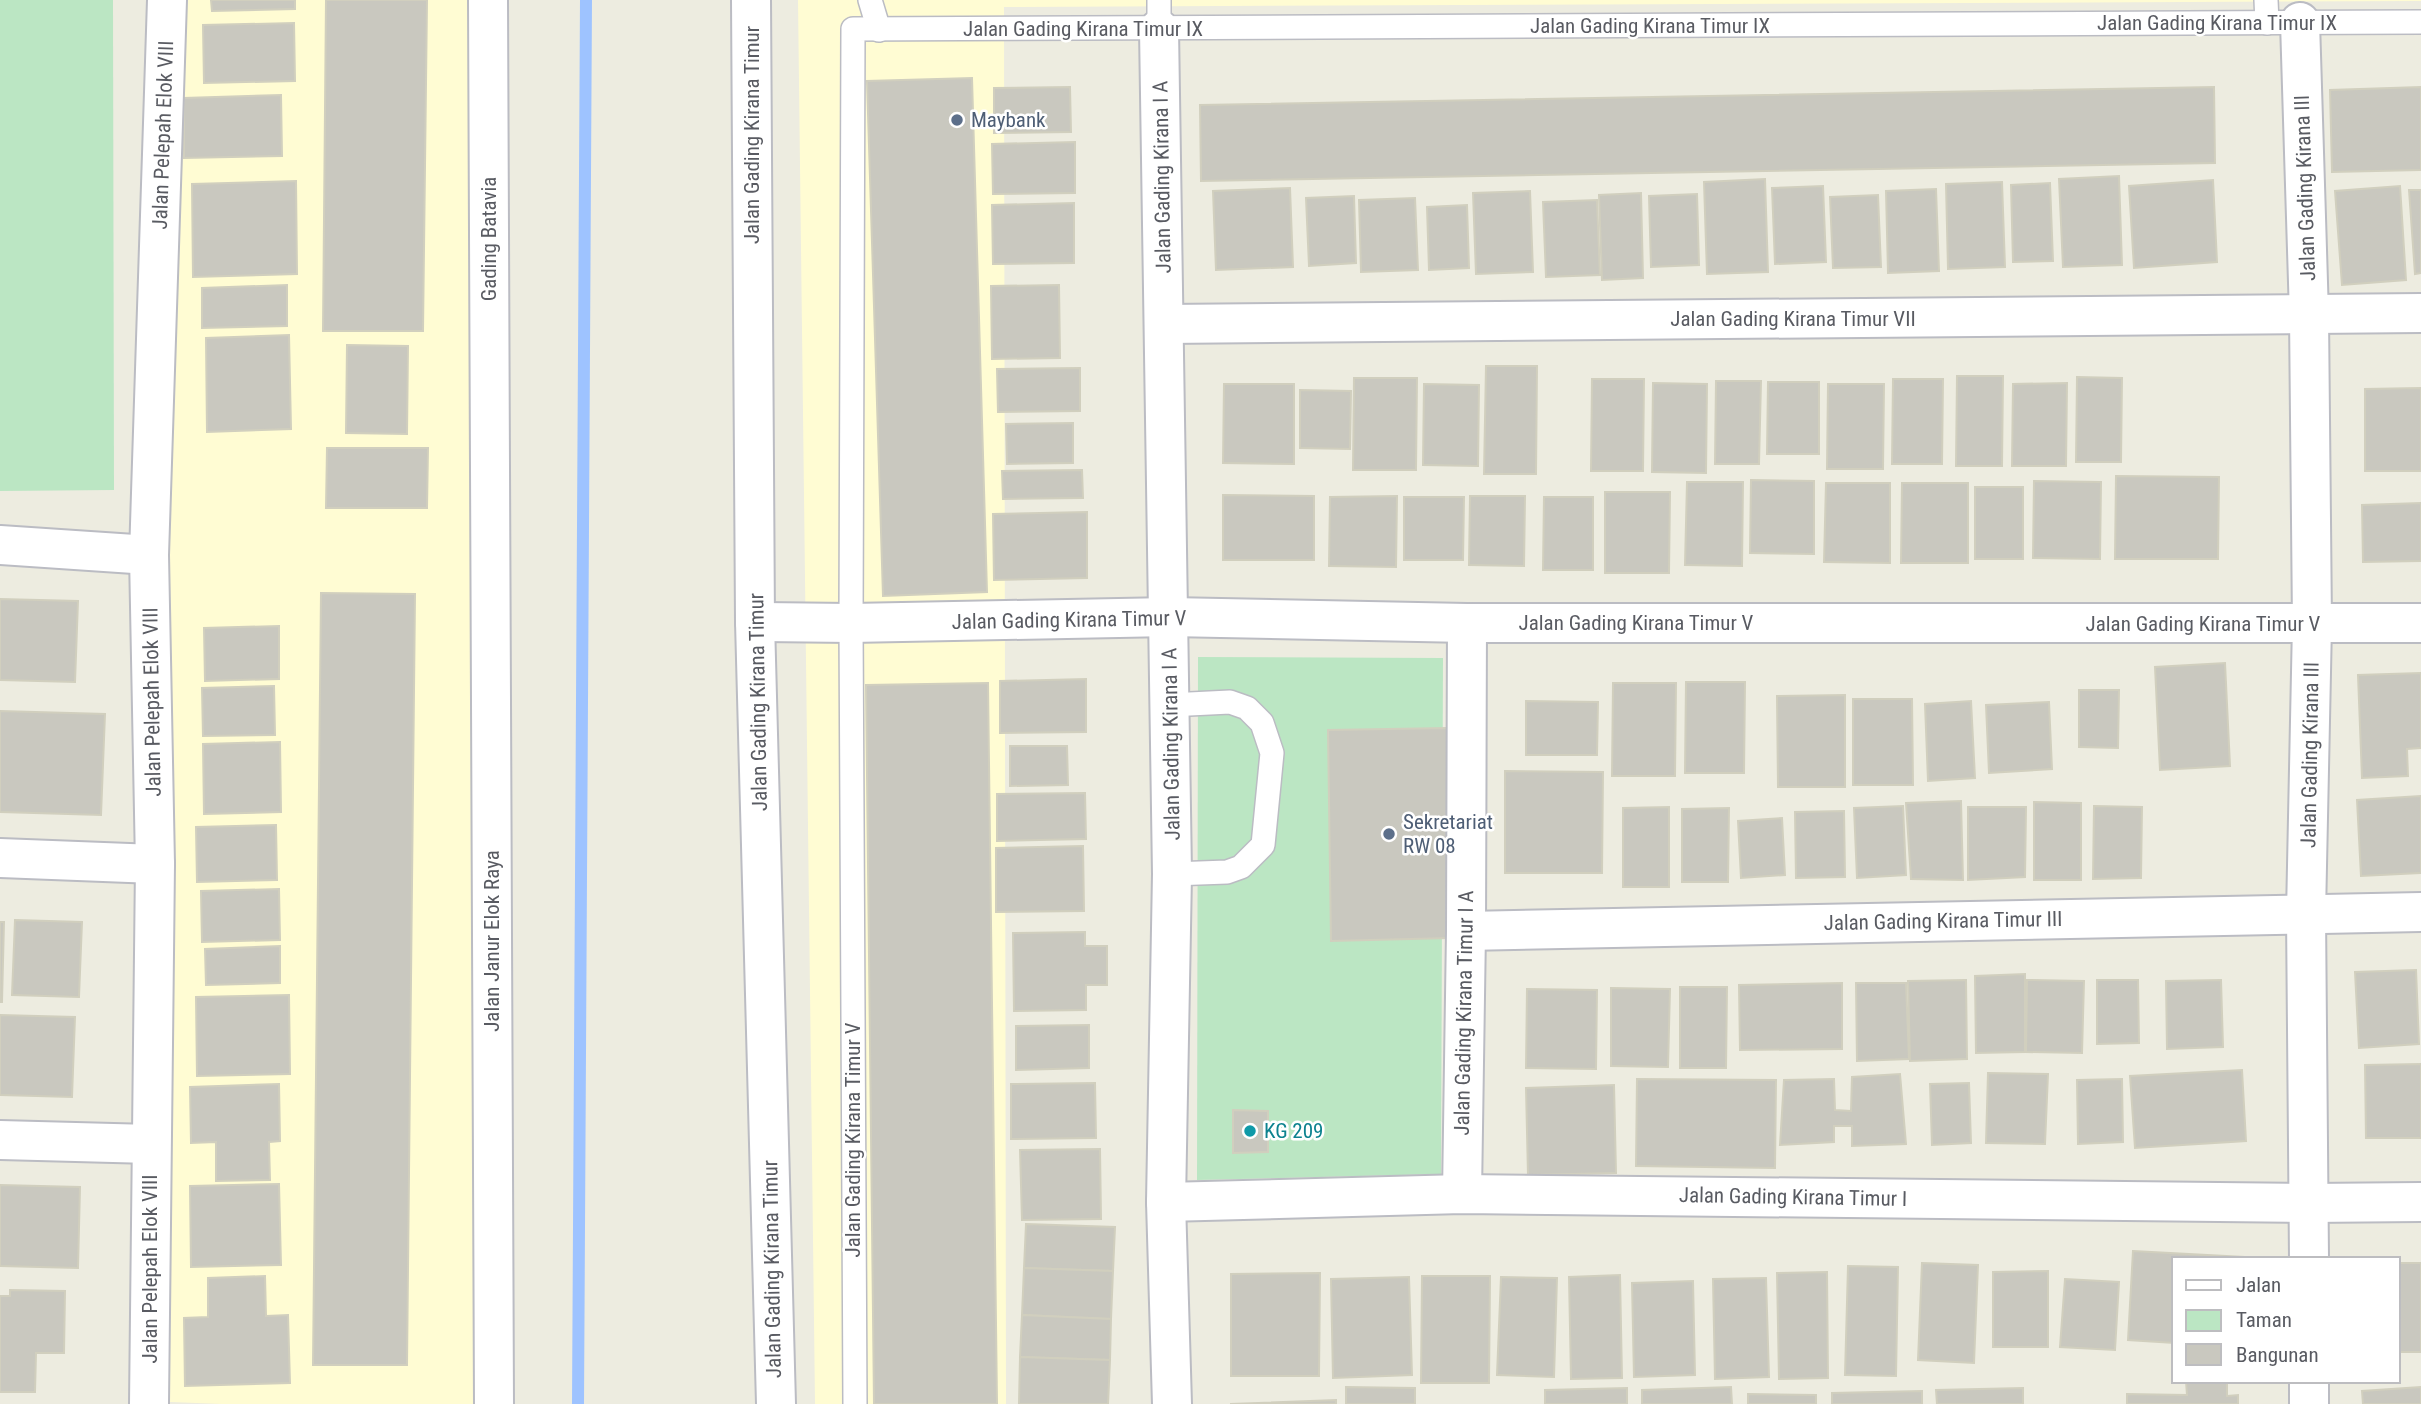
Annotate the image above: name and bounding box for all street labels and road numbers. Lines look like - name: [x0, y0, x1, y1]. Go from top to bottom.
- street label: Jalan Gading Kirana Timur IX: [2097, 11, 2337, 35]
- street label: Jalan Gading Kirana Timur IX: [1530, 14, 1770, 38]
- street label: Jalan Gading Kirana Timur IX: [963, 17, 1203, 41]
- street label: Jalan Gading Kirana Timur: [740, 26, 764, 244]
- street label: Jalan Pelepah Elok VIII: [148, 40, 178, 230]
- street label: Jalan Gading Kirana I A: [1148, 80, 1176, 274]
- street label: Jalan Gading Kirana III: [2290, 95, 2320, 281]
- street label: Gading Batavia: [477, 177, 501, 301]
- street label: Jalan Gading Kirana Timur VII: [1670, 307, 1916, 331]
- street label: Jalan Gading Kirana Timur: [744, 593, 772, 811]
- street label: Jalan Gading Kirana Timur V: [951, 606, 1187, 634]
- street label: Jalan Pelepah Elok VIII: [138, 607, 166, 797]
- street label: Jalan Gading Kirana Timur V: [1519, 611, 1754, 635]
- street label: Jalan Gading Kirana Timur V: [2086, 612, 2321, 636]
- street label: Jalan Gading Kirana I A: [1157, 647, 1185, 841]
- street label: Jalan Gading Kirana III: [2296, 662, 2324, 848]
- street label: Jalan Janur Elok Raya: [480, 850, 504, 1032]
- street label: Jalan Gading Kirana Timur I A: [1450, 890, 1478, 1136]
- street label: Jalan Gading Kirana Timur III: [1823, 907, 2063, 935]
- street label: Jalan Gading Kirana Timur V: [841, 1022, 865, 1257]
- street label: Jalan Gading Kirana Timur: [758, 1160, 786, 1378]
- street label: Jalan Pelepah Elok VIII: [138, 1174, 162, 1364]
- street label: Jalan Gading Kirana Timur I: [1679, 1183, 1907, 1211]

